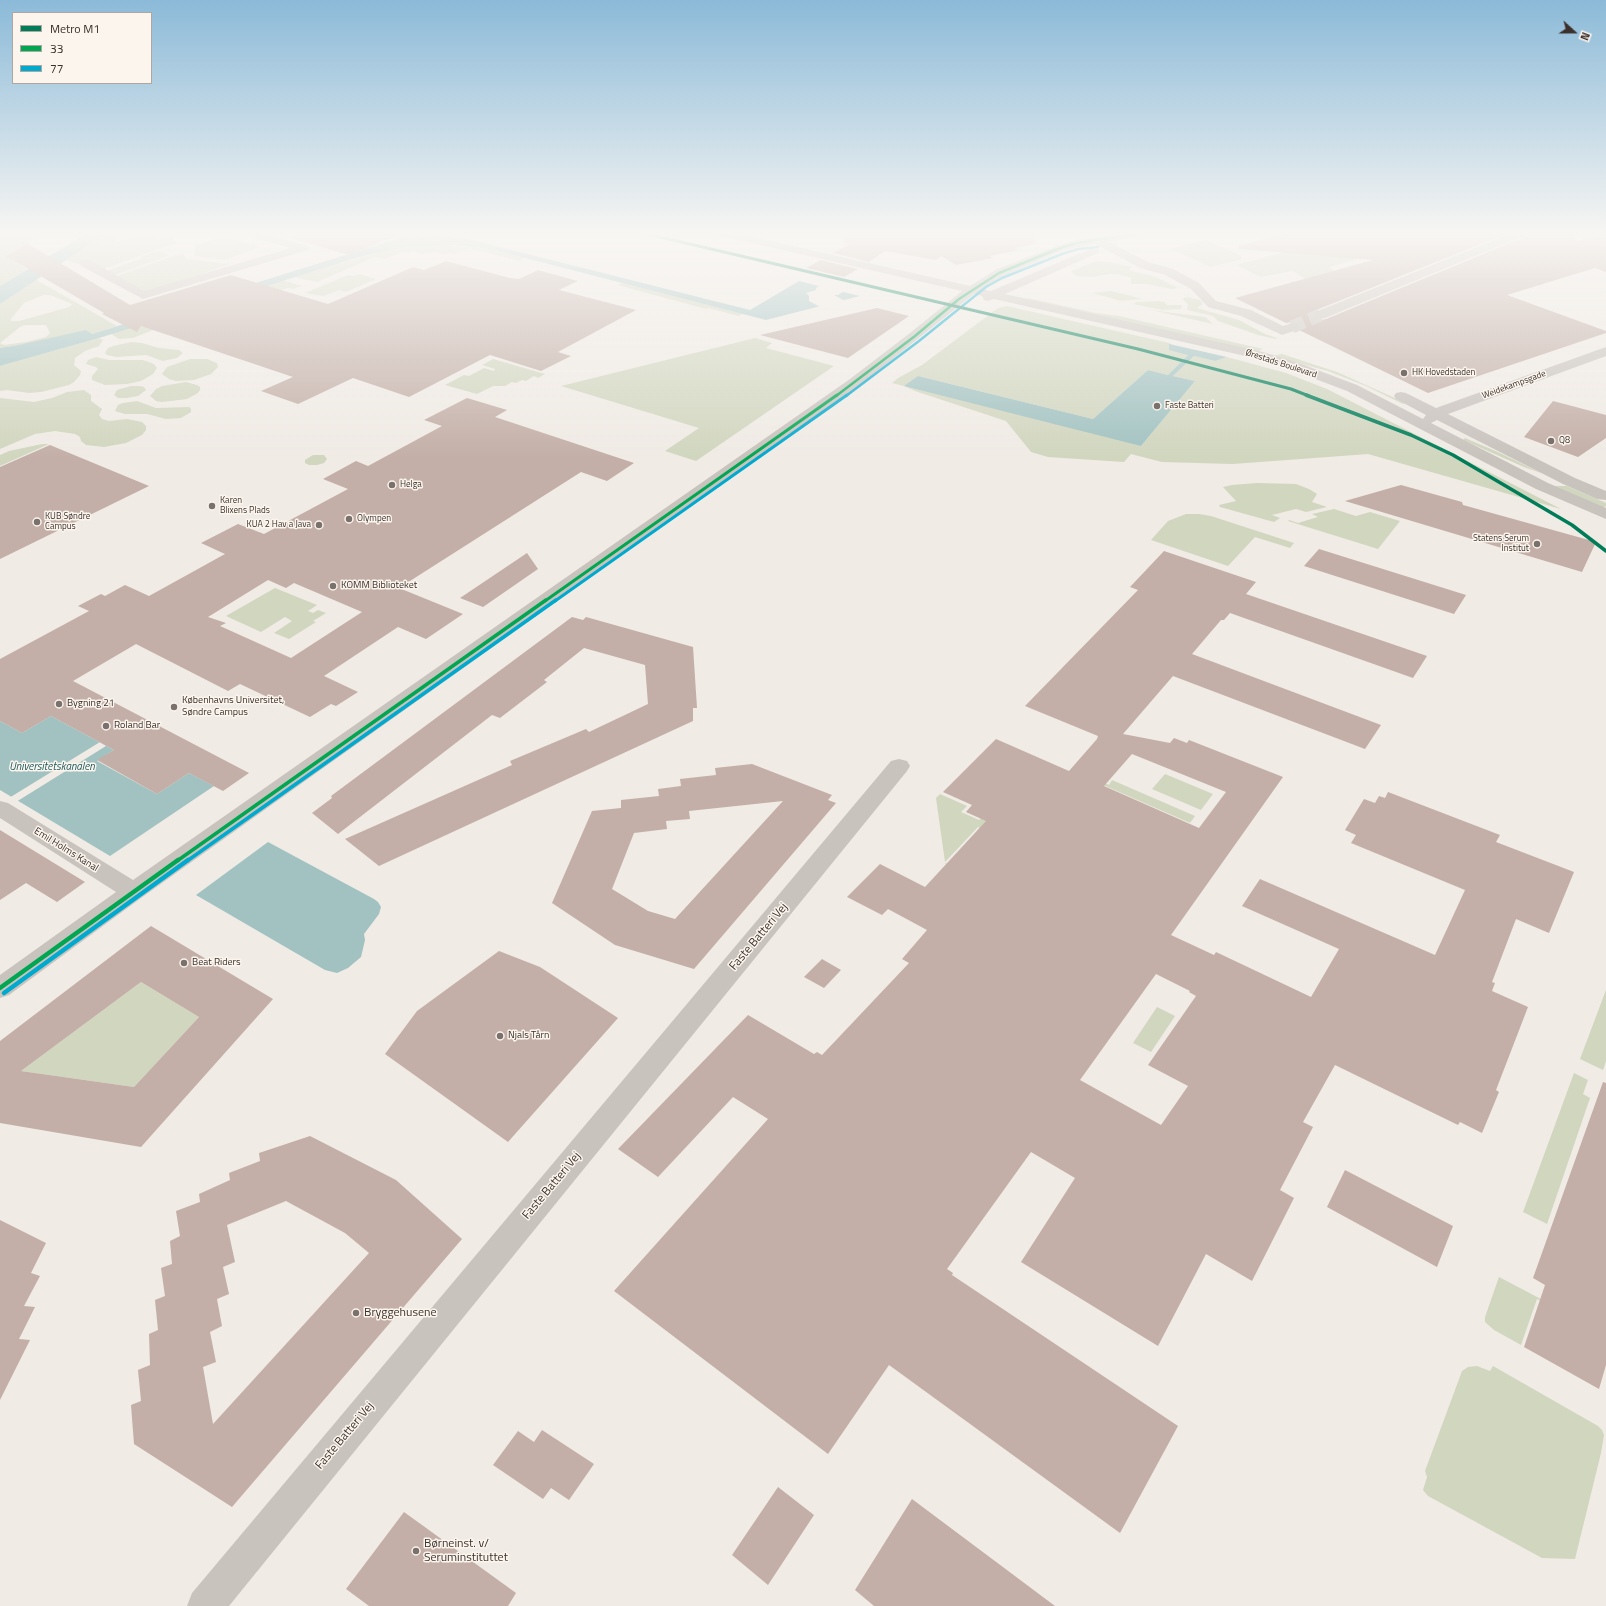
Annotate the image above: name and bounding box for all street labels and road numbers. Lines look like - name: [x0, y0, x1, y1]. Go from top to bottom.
- street label: Ørestads Boulevard: [1244, 347, 1318, 381]
- street label: Weidekampsgade: [1481, 368, 1547, 402]
- street label: Emil Holms Kanal: [32, 825, 100, 875]
- street label: Faste Batteri Vej: [727, 901, 791, 973]
- street label: Faste Batteri Vej: [520, 1150, 584, 1222]
- street label: Faste Batteri Vej: [313, 1400, 377, 1472]

